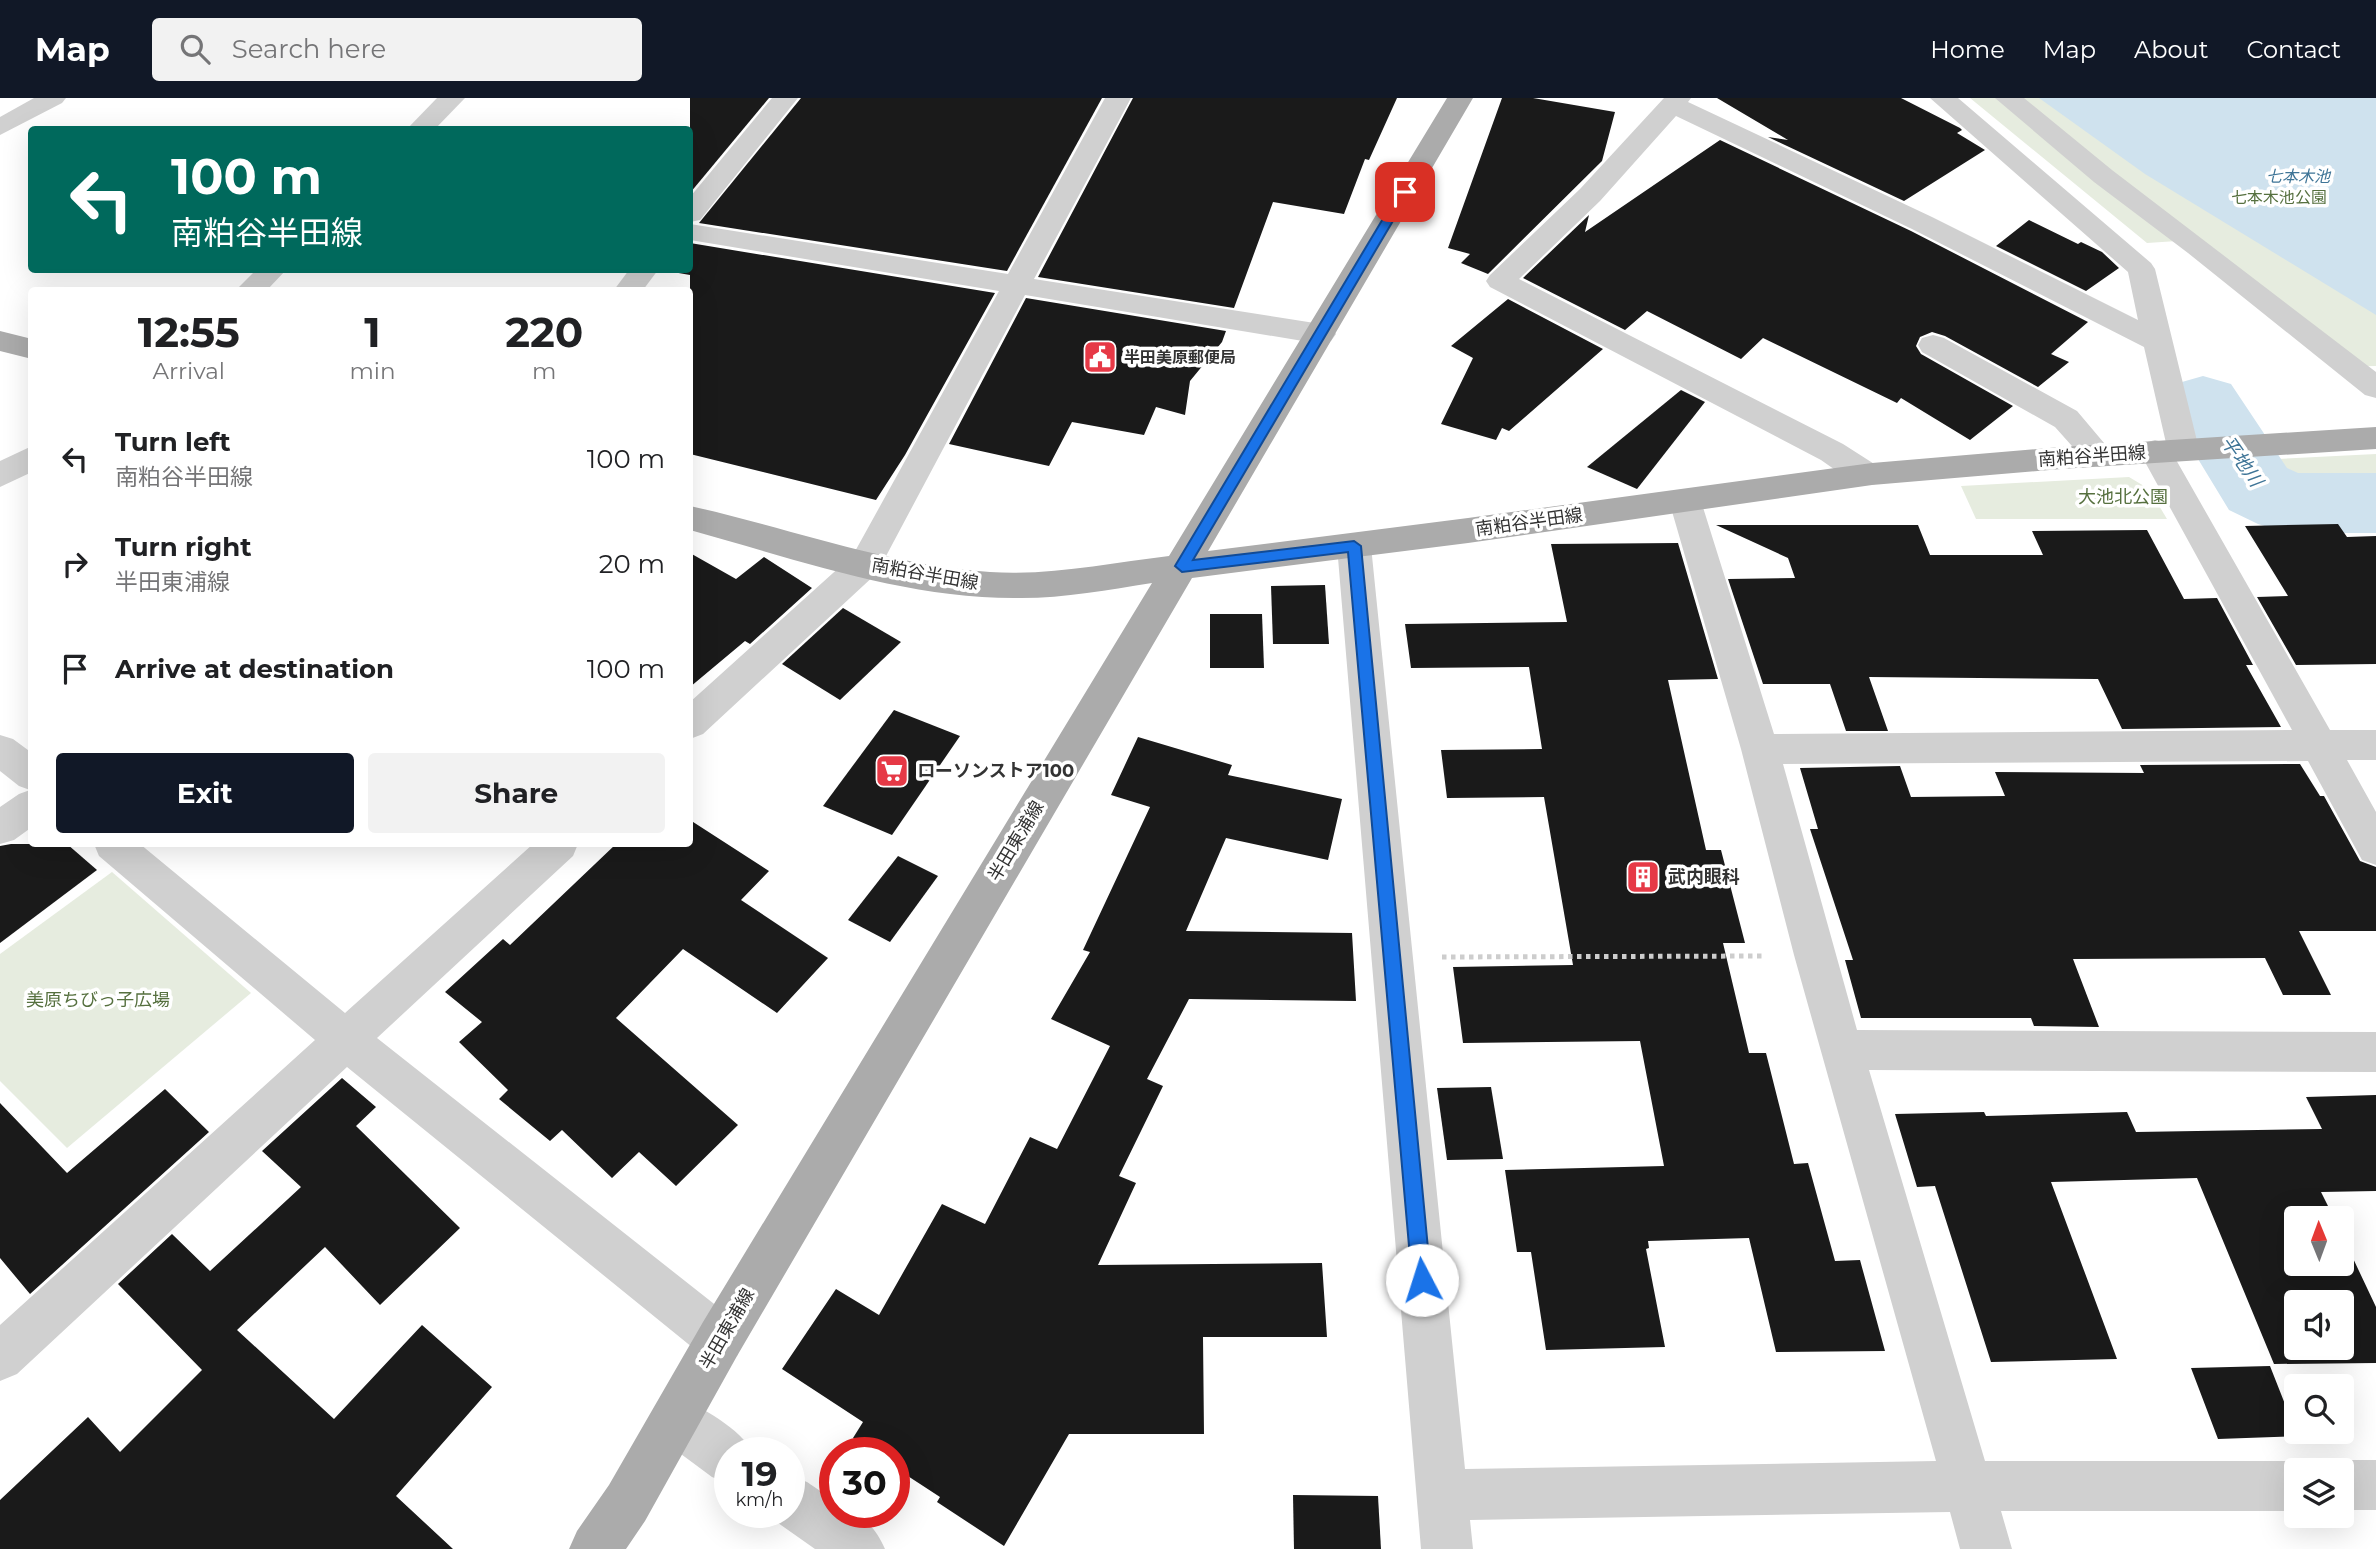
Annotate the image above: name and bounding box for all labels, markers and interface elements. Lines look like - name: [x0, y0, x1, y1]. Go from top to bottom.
- search box: [152, 18, 642, 81]
- text: Map: [35, 29, 110, 69]
- icon: search: [176, 30, 214, 68]
- text: Search here: [232, 33, 386, 65]
- text: Home: [1930, 35, 2005, 64]
- text: Map: [2043, 35, 2096, 64]
- text: About: [2134, 35, 2208, 64]
- text: Contact: [2246, 35, 2341, 64]
- text: 100 m: [171, 147, 322, 206]
- icon: left: [56, 154, 147, 245]
- pin: [1375, 162, 1435, 222]
- water label: 七本木池: [2266, 167, 2332, 186]
- icon: arrive: [1386, 173, 1424, 211]
- park label: 七本木池公園: [2231, 188, 2327, 207]
- text: 南粕谷半田線: [171, 213, 363, 252]
- text: 12:55: [138, 306, 240, 358]
- text: 1: [364, 306, 381, 358]
- text: 220: [505, 306, 583, 358]
- public building icon: 半田美原郵便局: [1081, 338, 1119, 376]
- place label: 半田美原郵便局: [1124, 348, 1236, 367]
- text: Arrival: [152, 357, 225, 385]
- text: min: [349, 357, 396, 385]
- text: m: [532, 357, 556, 385]
- text: Turn left: [115, 426, 231, 458]
- water label: 平地川: [2216, 431, 2269, 493]
- icon: left: [56, 440, 94, 478]
- street label: 南粕谷半田線: [2037, 441, 2147, 471]
- text: 100 m: [587, 443, 665, 475]
- text: 南粕谷半田線: [115, 463, 253, 491]
- park label: 大池北公園: [2078, 486, 2168, 508]
- street label: 南粕谷半田線: [1474, 504, 1584, 540]
- text: Turn right: [115, 531, 251, 563]
- icon: right: [56, 545, 94, 583]
- text: 20 m: [599, 548, 665, 580]
- street label: 南粕谷半田線: [870, 554, 980, 594]
- text: 半田東浦線: [115, 568, 230, 596]
- icon: arrive: [56, 650, 94, 688]
- text: Arrive at destination: [115, 653, 394, 685]
- text: 100 m: [587, 653, 665, 685]
- supermarket icon: ローソンストア100: [873, 752, 911, 790]
- button: Exit: [56, 753, 354, 833]
- button: Share: [368, 753, 665, 833]
- place label: ローソンストア100: [917, 760, 1074, 782]
- street label: 半田東浦線: [983, 797, 1049, 885]
- building icon: 武内眼科: [1624, 858, 1662, 896]
- place label: 武内眼科: [1668, 866, 1740, 888]
- park label: 美原ちびっ子広場: [26, 989, 170, 1011]
- north arrow: [2284, 1206, 2354, 1276]
- map controls: [2284, 1206, 2354, 1528]
- position arrow: [1385, 1243, 1459, 1317]
- street label: 半田東浦線: [695, 1285, 759, 1373]
- button: sound: [2284, 1290, 2354, 1360]
- button: search: [2284, 1374, 2354, 1444]
- speed limit sign: 30: [819, 1437, 910, 1528]
- text: 19: [741, 1452, 778, 1495]
- button: layers: [2284, 1458, 2354, 1528]
- text: km/h: [735, 1489, 784, 1511]

